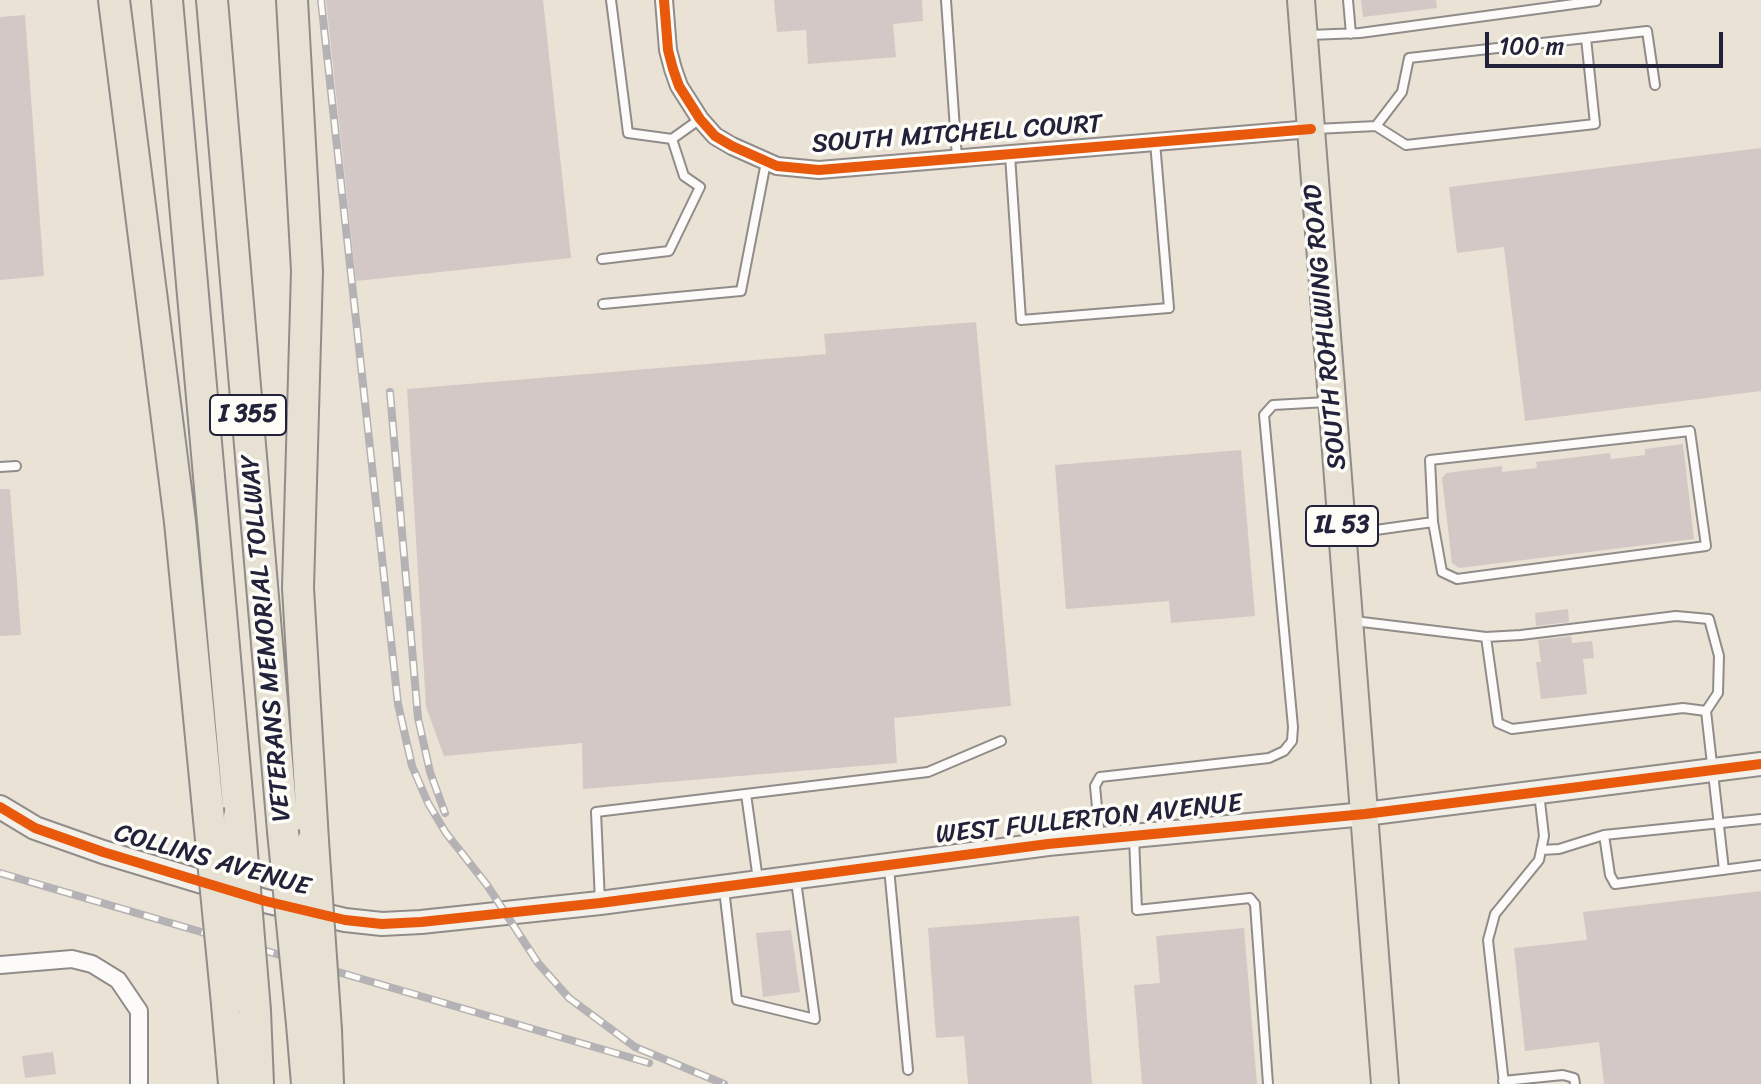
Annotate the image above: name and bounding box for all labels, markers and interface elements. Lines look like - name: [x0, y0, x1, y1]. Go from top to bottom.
- scale bar: [1489, 16, 1727, 66]
- text: 100 m: [1499, 25, 1564, 67]
- street label: SOUTH MITCHELL COURT: [811, 109, 1103, 161]
- street label: SOUTH ROHLWING ROAD: [1298, 183, 1354, 471]
- road number: I 355: [210, 395, 286, 435]
- street label: VETERANS MEMORIAL TOLLWAY: [235, 453, 299, 823]
- road number: IL 53: [1306, 506, 1378, 546]
- street label: WEST FULLERTON AVENUE: [934, 788, 1244, 852]
- street label: COLLINS AVENUE: [110, 818, 314, 904]

